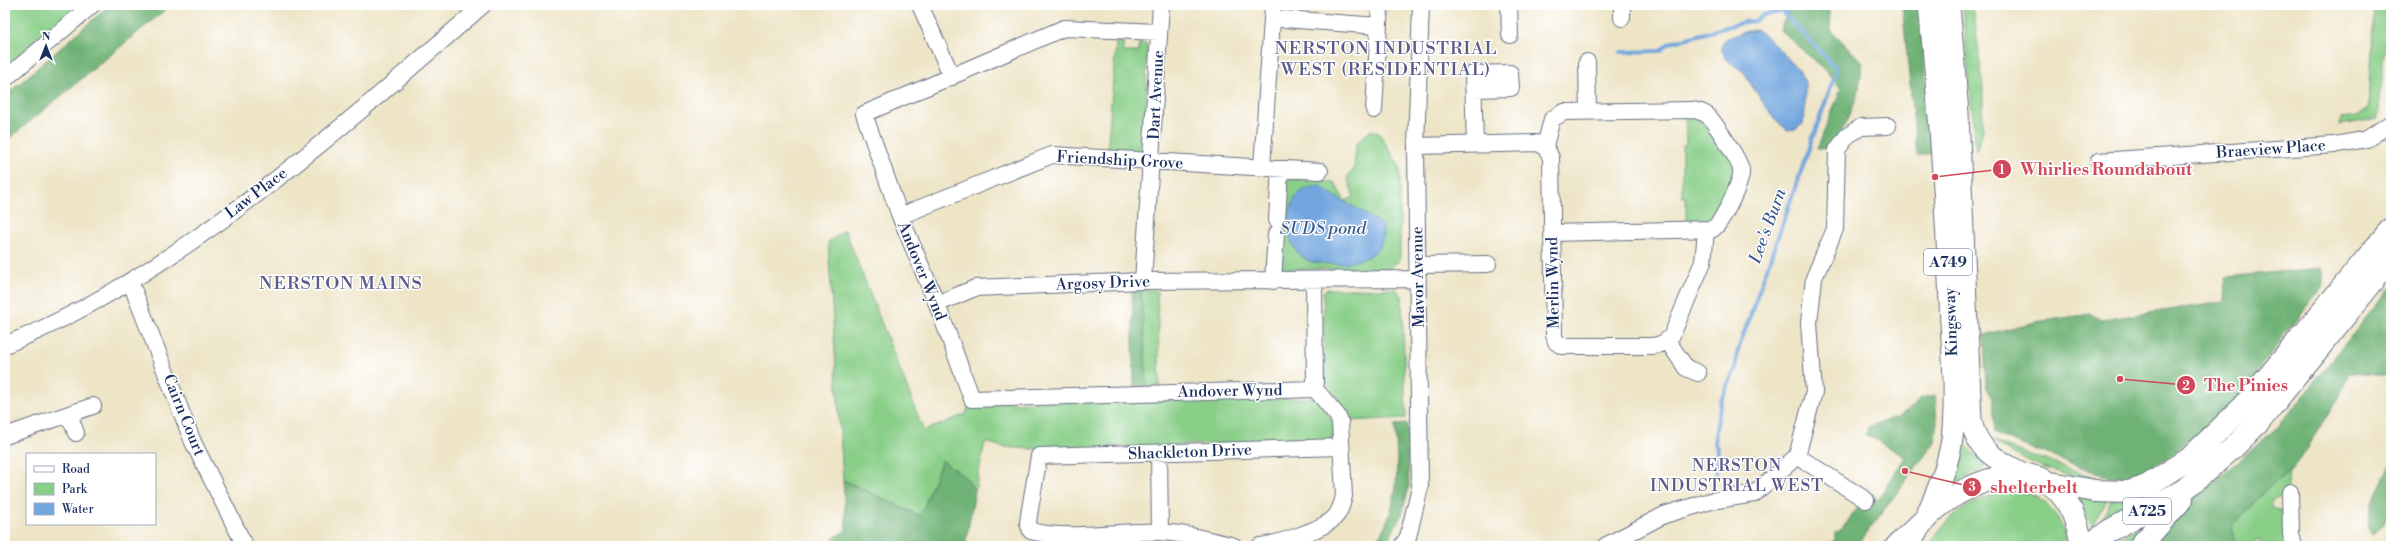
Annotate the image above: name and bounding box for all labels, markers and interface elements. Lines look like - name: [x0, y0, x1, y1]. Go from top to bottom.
- north arrow: [26, 26, 66, 66]
- text: N: [42, 30, 51, 44]
- district label: NERSTON INDUSTRIAL WEST (RESIDENTIAL): [1274, 37, 1498, 81]
- street label: Dart Avenue: [1144, 50, 1168, 140]
- street label: Braeview Place: [2215, 135, 2326, 163]
- street label: Friendship Grove: [1056, 147, 1184, 173]
- callout: Whirlies Roundabout: [1992, 155, 2200, 184]
- text: Whirlies Roundabout: [2019, 159, 2193, 181]
- street label: Law Place: [221, 163, 291, 223]
- text: 1: [1999, 163, 2005, 178]
- water label: Lee's Burn: [1744, 185, 1792, 267]
- street label: Andover Wynd: [893, 218, 951, 323]
- water label: SUDS pond: [1280, 218, 1368, 240]
- street label: Mavor Avenue: [1407, 226, 1429, 328]
- street label: Merlin Wynd: [1542, 237, 1564, 329]
- road number: A749: [1924, 249, 1972, 275]
- street label: Argosy Drive: [1055, 271, 1150, 295]
- district label: NERSTON MAINS: [259, 272, 423, 295]
- street label: Kingsway: [1940, 287, 1962, 357]
- street label: Cairn Court: [159, 371, 210, 459]
- callout: The Pinies: [2176, 371, 2296, 400]
- text: The Pinies: [2204, 375, 2288, 397]
- text: 2: [2182, 379, 2190, 394]
- street label: Andover Wynd: [1176, 380, 1283, 402]
- street label: Shackleton Drive: [1128, 440, 1252, 464]
- legend: [26, 453, 156, 525]
- district label: NERSTON INDUSTRIAL WEST: [1650, 455, 1824, 497]
- text: Road: [62, 462, 90, 477]
- callout: shelterbelt: [1962, 473, 2086, 502]
- text: shelterbelt: [1990, 477, 2079, 499]
- text: 3: [1968, 480, 1976, 495]
- text: Park: [62, 482, 88, 497]
- road number: A725: [2123, 498, 2171, 524]
- text: Water: [61, 502, 94, 517]

